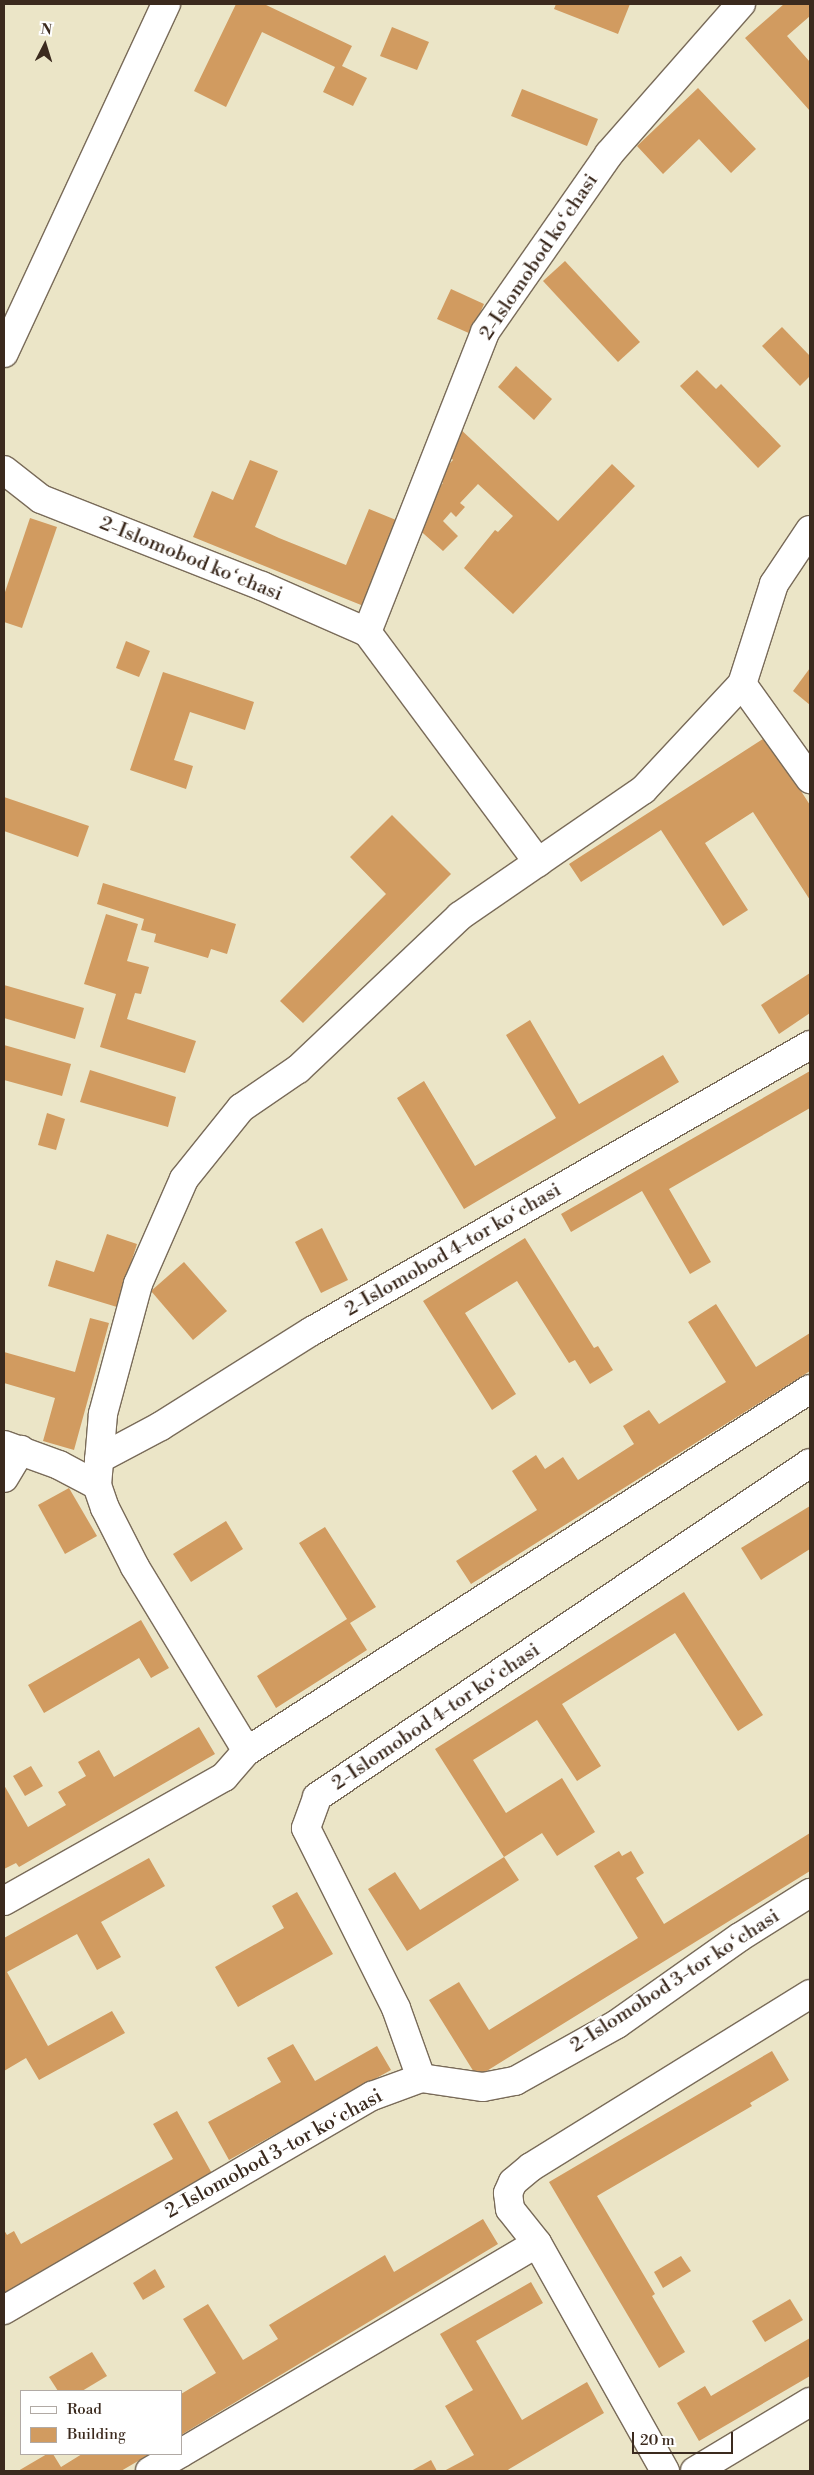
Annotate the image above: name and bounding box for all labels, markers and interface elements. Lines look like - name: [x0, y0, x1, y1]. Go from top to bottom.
- north arrow: [20, 20, 70, 70]
- text: N: [40, 21, 53, 40]
- street label: 2-Islomobod koʻchasi: [474, 169, 604, 345]
- street label: 2-Islomobod koʻchasi: [96, 511, 286, 607]
- street label: 2-Islomobod 4-tor koʻchasi: [341, 1178, 565, 1322]
- street label: 2-Islomobod 4-tor koʻchasi: [327, 1638, 545, 1796]
- street label: 2-Islomobod 3-tor koʻchasi: [566, 1904, 784, 2058]
- street label: 2-Islomobod 3-tor koʻchasi: [161, 2084, 387, 2224]
- legend: [20, 2390, 182, 2455]
- text: Road: [67, 2400, 102, 2419]
- scale bar: [634, 2422, 735, 2454]
- text: Building: [67, 2425, 126, 2444]
- text: 20 m: [640, 2431, 675, 2450]

